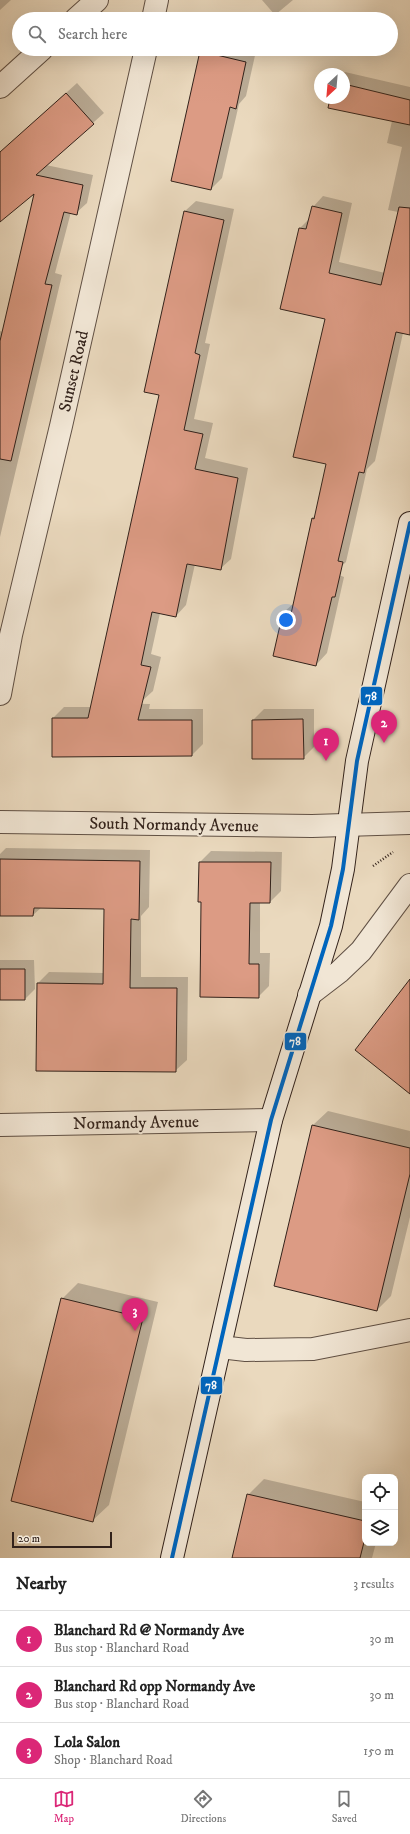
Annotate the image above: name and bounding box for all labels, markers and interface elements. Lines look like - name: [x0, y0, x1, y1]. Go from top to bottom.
- search box: [12, 12, 398, 56]
- icon: search: [26, 23, 48, 45]
- text: Search here: [58, 25, 127, 44]
- north arrow: [314, 68, 350, 104]
- street label: Sunset Road: [54, 328, 94, 414]
- your location: [276, 610, 296, 630]
- line badge: 78: [360, 686, 383, 706]
- text: 78: [365, 690, 377, 704]
- pin: 2: [371, 710, 397, 743]
- pin: 1: [313, 728, 339, 761]
- street label: South Normandy Avenue: [89, 813, 259, 837]
- line badge: 78: [284, 1032, 307, 1051]
- text: 78: [289, 1035, 301, 1049]
- street label: Normandy Avenue: [73, 1111, 199, 1135]
- pin: 3: [122, 1298, 148, 1331]
- line badge: 78: [200, 1376, 223, 1395]
- text: 78: [205, 1379, 217, 1393]
- map controls: [362, 1474, 398, 1546]
- button: locate: [362, 1474, 398, 1510]
- button: layers: [362, 1510, 398, 1546]
- scale bar: [12, 1530, 112, 1549]
- text: 20 m: [18, 1532, 40, 1546]
- text: Nearby: [16, 1573, 66, 1595]
- text: 3 results: [353, 1576, 394, 1592]
- text: Blanchard Rd @ Normandy Ave: [54, 1621, 244, 1640]
- text: 1: [27, 1631, 31, 1647]
- text: 30 m: [370, 1631, 394, 1647]
- text: Bus stop · Blanchard Road: [54, 1640, 189, 1656]
- text: Blanchard Rd opp Normandy Ave: [54, 1677, 255, 1696]
- text: 2: [26, 1687, 32, 1703]
- text: 30 m: [370, 1687, 394, 1703]
- text: Bus stop · Blanchard Road: [54, 1696, 189, 1712]
- text: Lola Salon: [54, 1733, 120, 1752]
- text: 3: [27, 1743, 31, 1759]
- text: 150 m: [363, 1743, 394, 1759]
- text: Shop · Blanchard Road: [54, 1752, 172, 1768]
- tab: Map: [53, 1788, 75, 1826]
- tab: Directions: [181, 1788, 226, 1826]
- tab: Saved: [332, 1788, 357, 1826]

